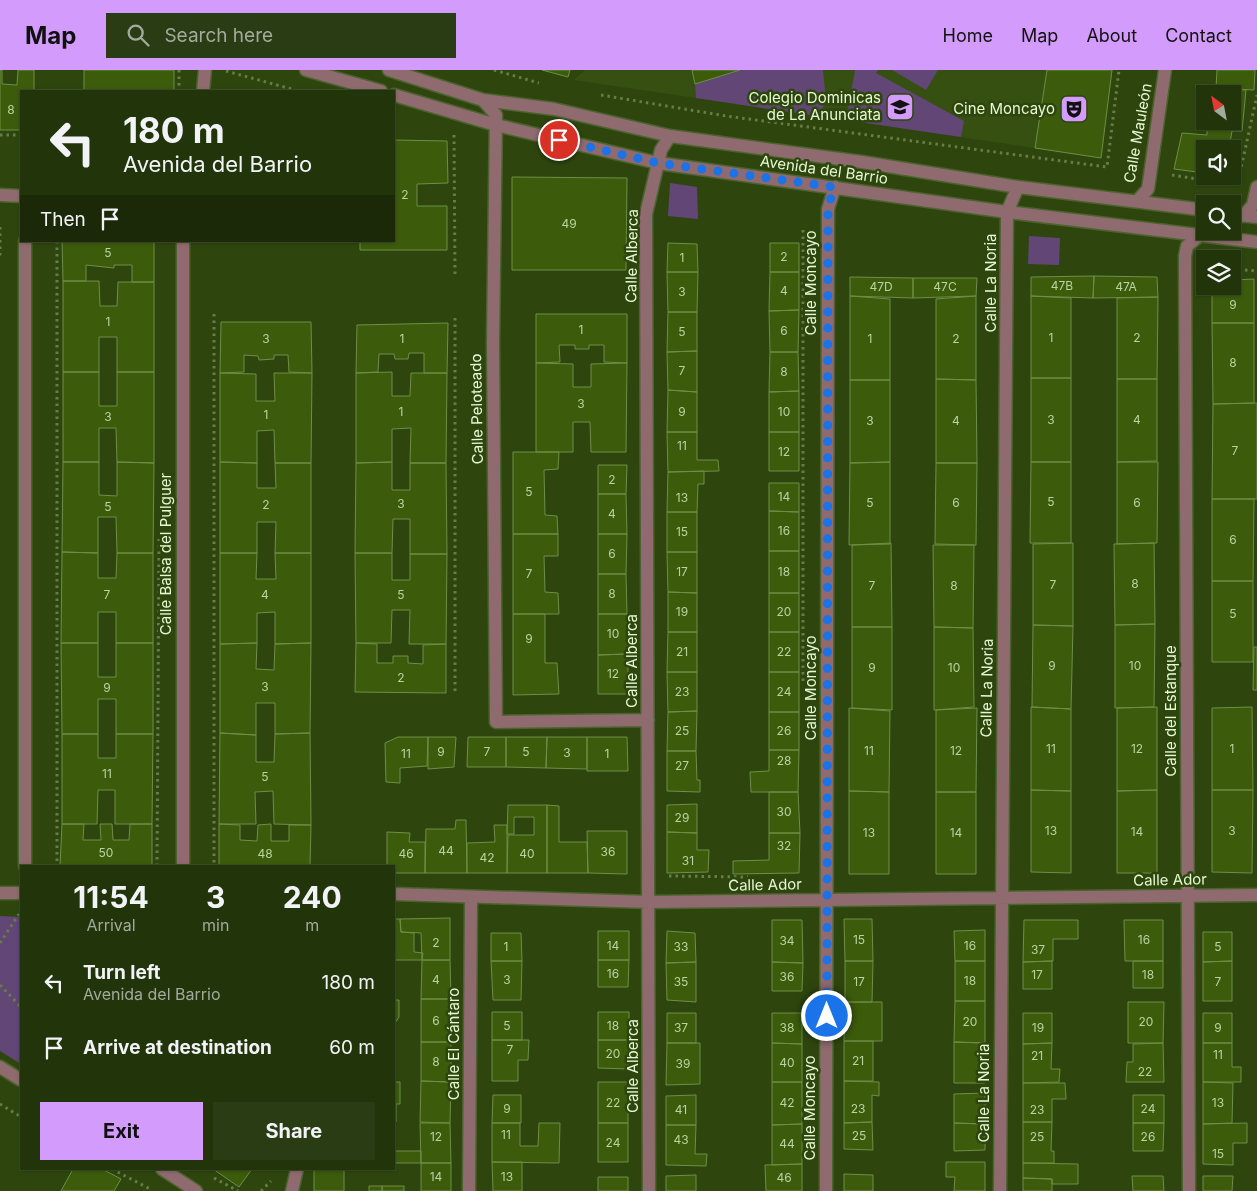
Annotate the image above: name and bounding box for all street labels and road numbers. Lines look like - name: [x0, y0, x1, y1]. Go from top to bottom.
- street label: Calle Mauleón: [1119, 82, 1156, 184]
- street label: Avenida del Barrio: [759, 151, 889, 188]
- street label: Calle Alberca: [621, 209, 642, 303]
- street label: Calle Moncayo: [801, 230, 820, 336]
- street label: Calle La Noria: [981, 234, 1000, 332]
- street label: Calle Peloteado: [466, 353, 487, 465]
- street label: Calle Balsa del Pulguer: [156, 472, 175, 635]
- street label: Calle Alberca: [622, 614, 641, 708]
- street label: Calle Moncayo: [801, 635, 820, 741]
- street label: Calle La Noria: [976, 638, 997, 738]
- street label: Calle del Estanque: [1161, 645, 1180, 777]
- street label: Calle Ador: [1133, 869, 1207, 890]
- street label: Calle Ador: [728, 874, 802, 895]
- street label: Calle El Cántaro: [444, 988, 463, 1100]
- street label: Calle Alberca: [623, 1019, 642, 1113]
- street label: Calle La Noria: [974, 1044, 993, 1142]
- street label: Calle Moncayo: [800, 1055, 819, 1161]

